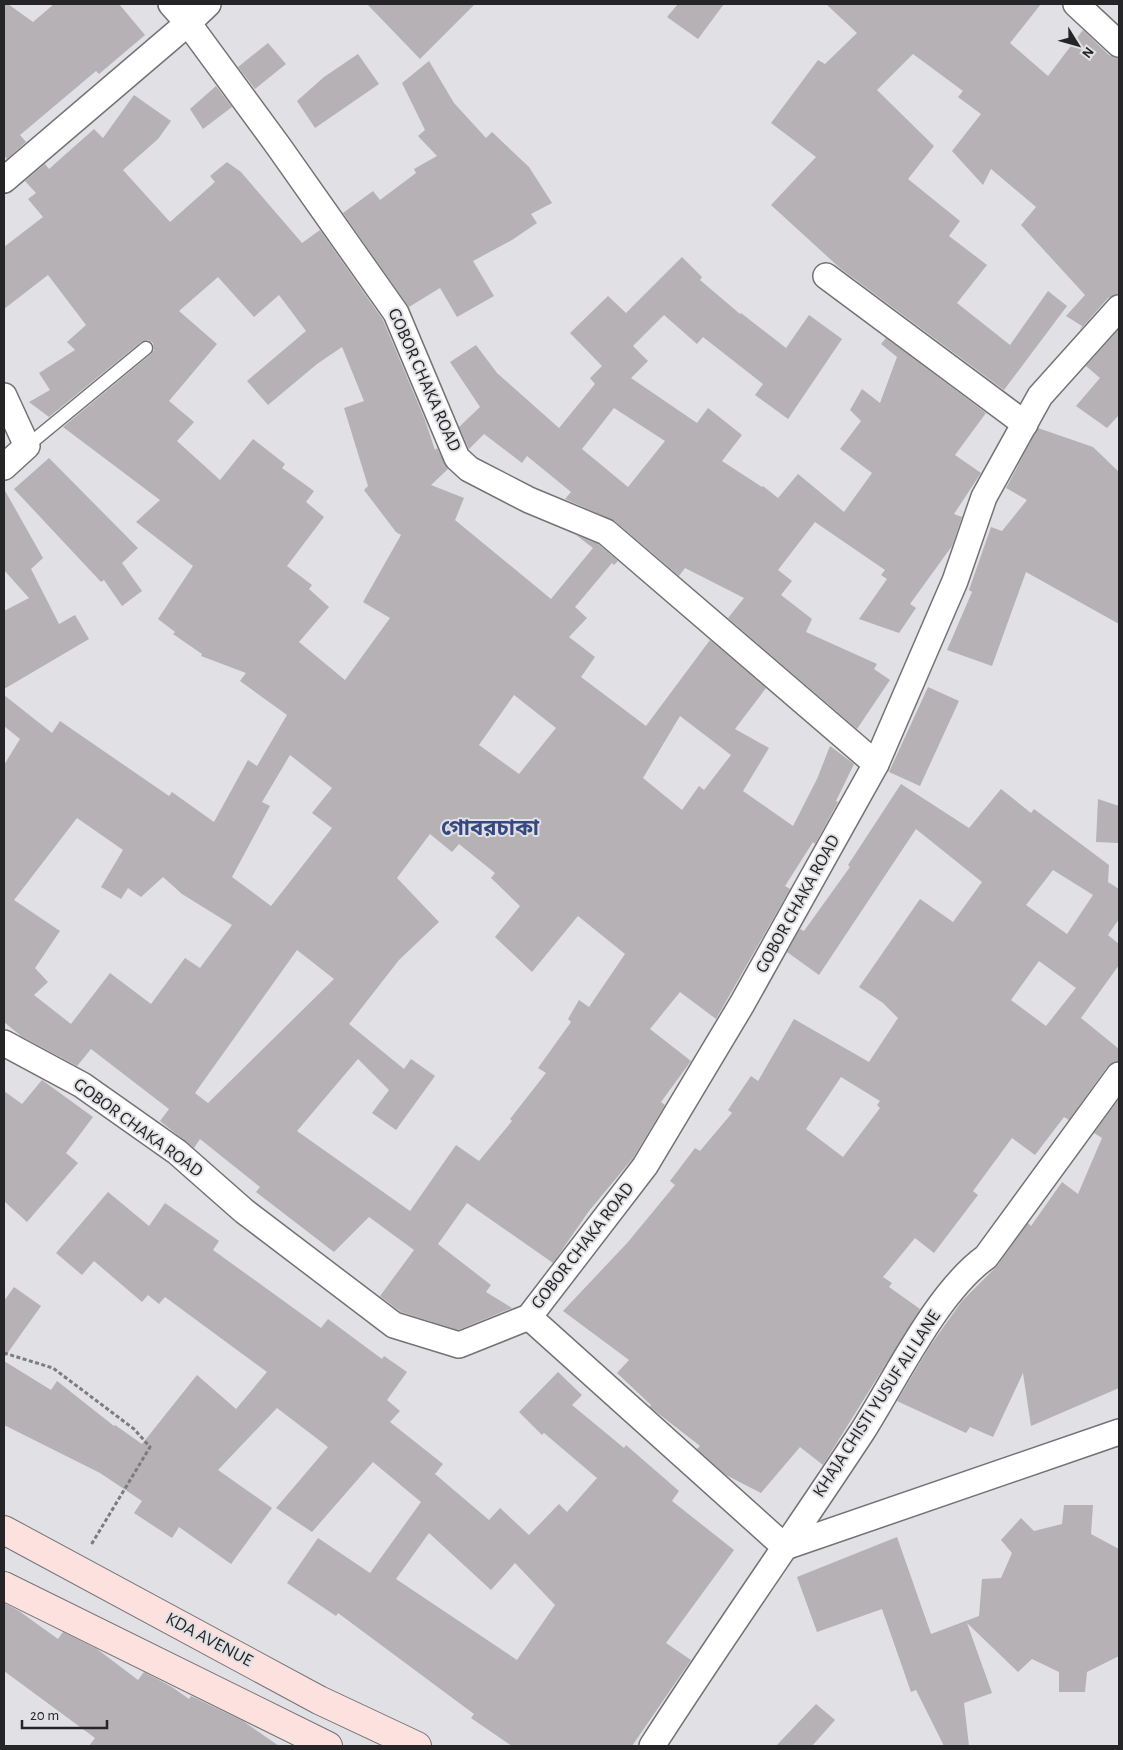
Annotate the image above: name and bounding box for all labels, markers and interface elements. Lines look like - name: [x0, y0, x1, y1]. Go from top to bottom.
- north arrow: [1053, 20, 1103, 70]
- text: N: [1079, 44, 1096, 60]
- street label: GOBOR CHAKA ROAD: [384, 306, 464, 454]
- district label: গোবরচাকা: [441, 817, 540, 839]
- street label: GOBOR CHAKA ROAD: [753, 832, 843, 976]
- street label: GOBOR CHAKA ROAD: [70, 1075, 206, 1181]
- street label: GOBOR CHAKA ROAD: [528, 1180, 638, 1312]
- street label: KHAJA CHISTI YUSUF ALI LANE: [810, 1307, 944, 1501]
- street label: KDA AVENUE: [163, 1610, 256, 1671]
- scale bar: [22, 1698, 108, 1730]
- text: 20 m: [30, 1708, 59, 1723]

